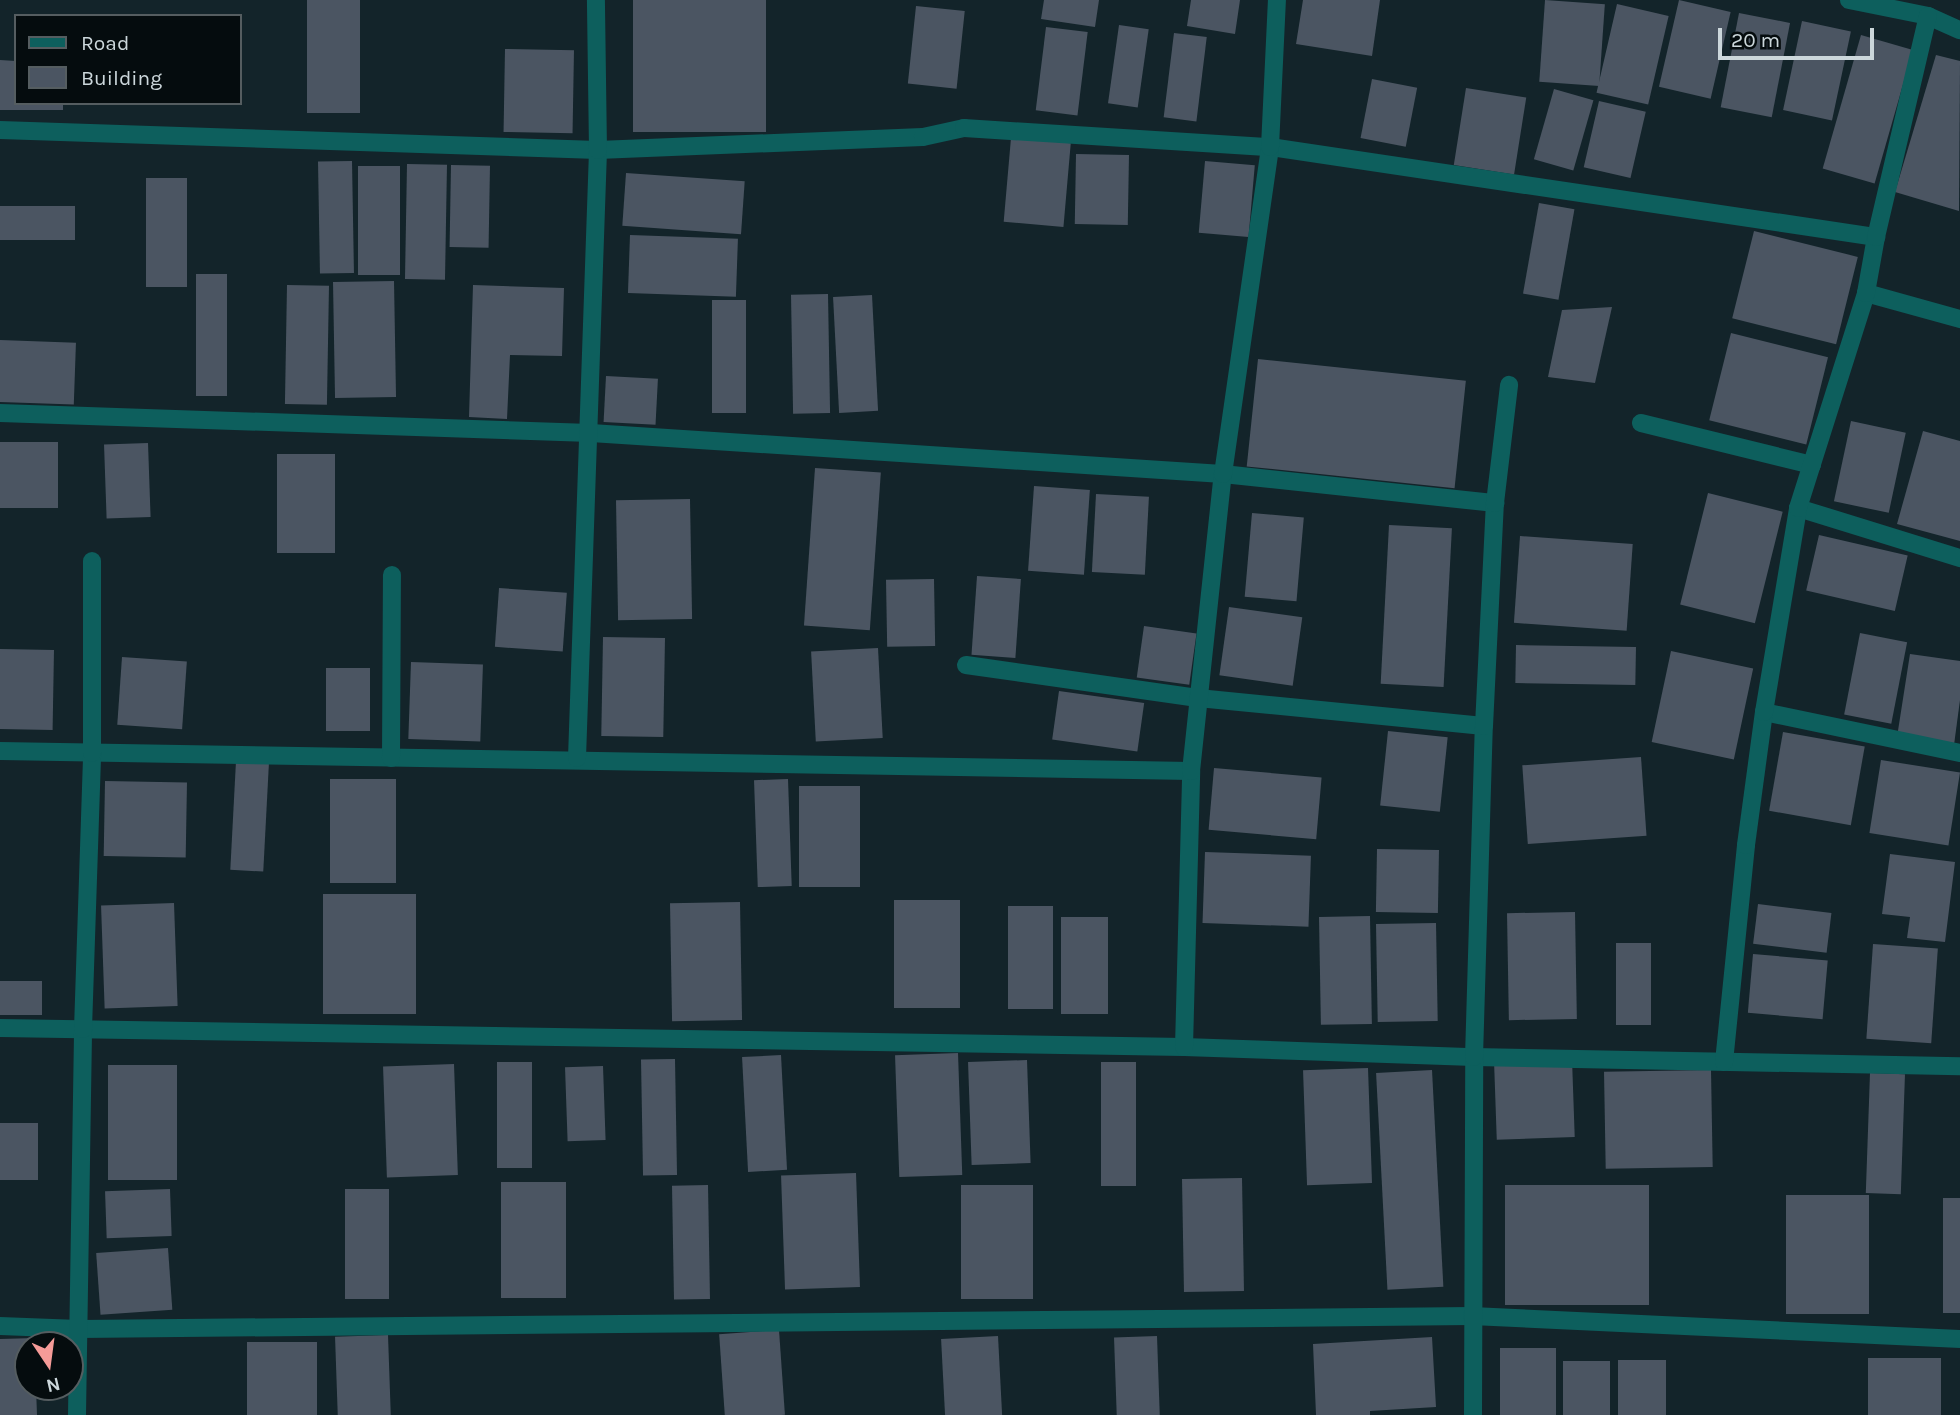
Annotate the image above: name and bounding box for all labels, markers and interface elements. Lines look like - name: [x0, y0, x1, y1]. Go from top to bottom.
- legend: [14, 14, 242, 105]
- scale bar: [1722, 14, 1878, 58]
- text: 20 m: [1731, 28, 1780, 52]
- text: Road: [81, 31, 129, 55]
- text: Building: [81, 66, 162, 90]
- north arrow: [14, 1331, 84, 1401]
- text: N: [44, 1372, 62, 1397]

